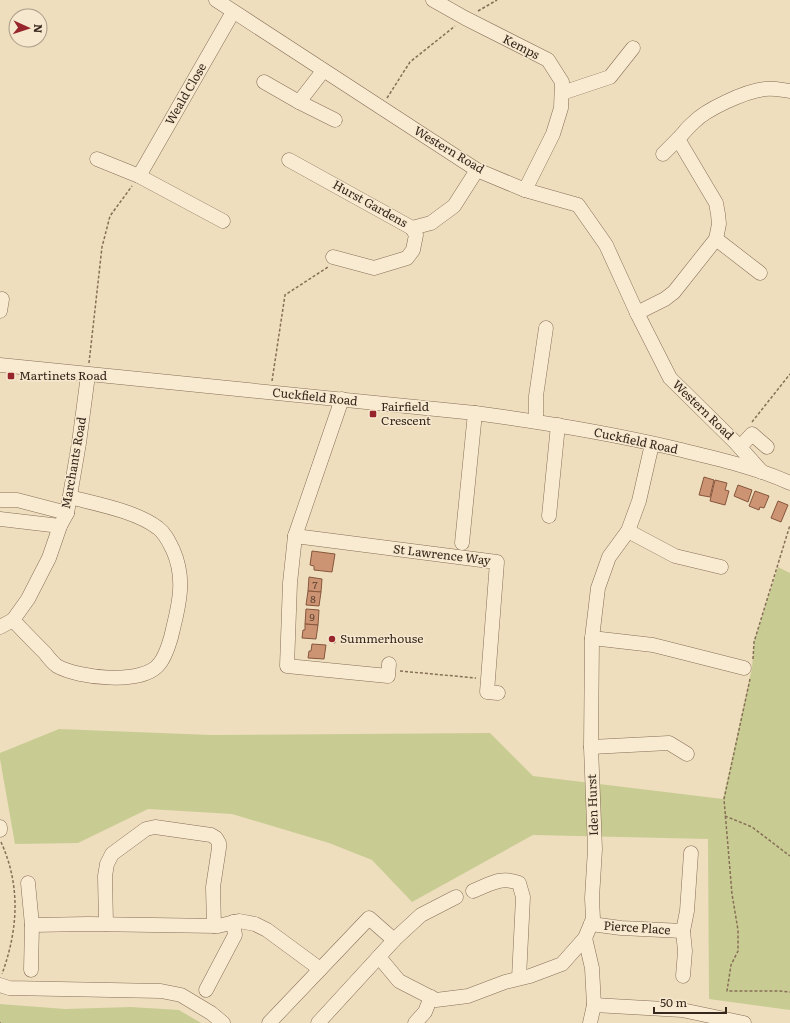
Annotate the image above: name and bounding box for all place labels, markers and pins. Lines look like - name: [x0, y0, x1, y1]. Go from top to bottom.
- place label: Martinets Road: [19, 366, 108, 384]
- marker: Martinets Road: [6, 371, 16, 381]
- place label: Fairfield Crescent: [381, 397, 431, 429]
- marker: Fairfield Crescent: [368, 409, 378, 419]
- place label: Summerhouse: [340, 629, 423, 647]
- marker: Summerhouse: [327, 634, 337, 644]

